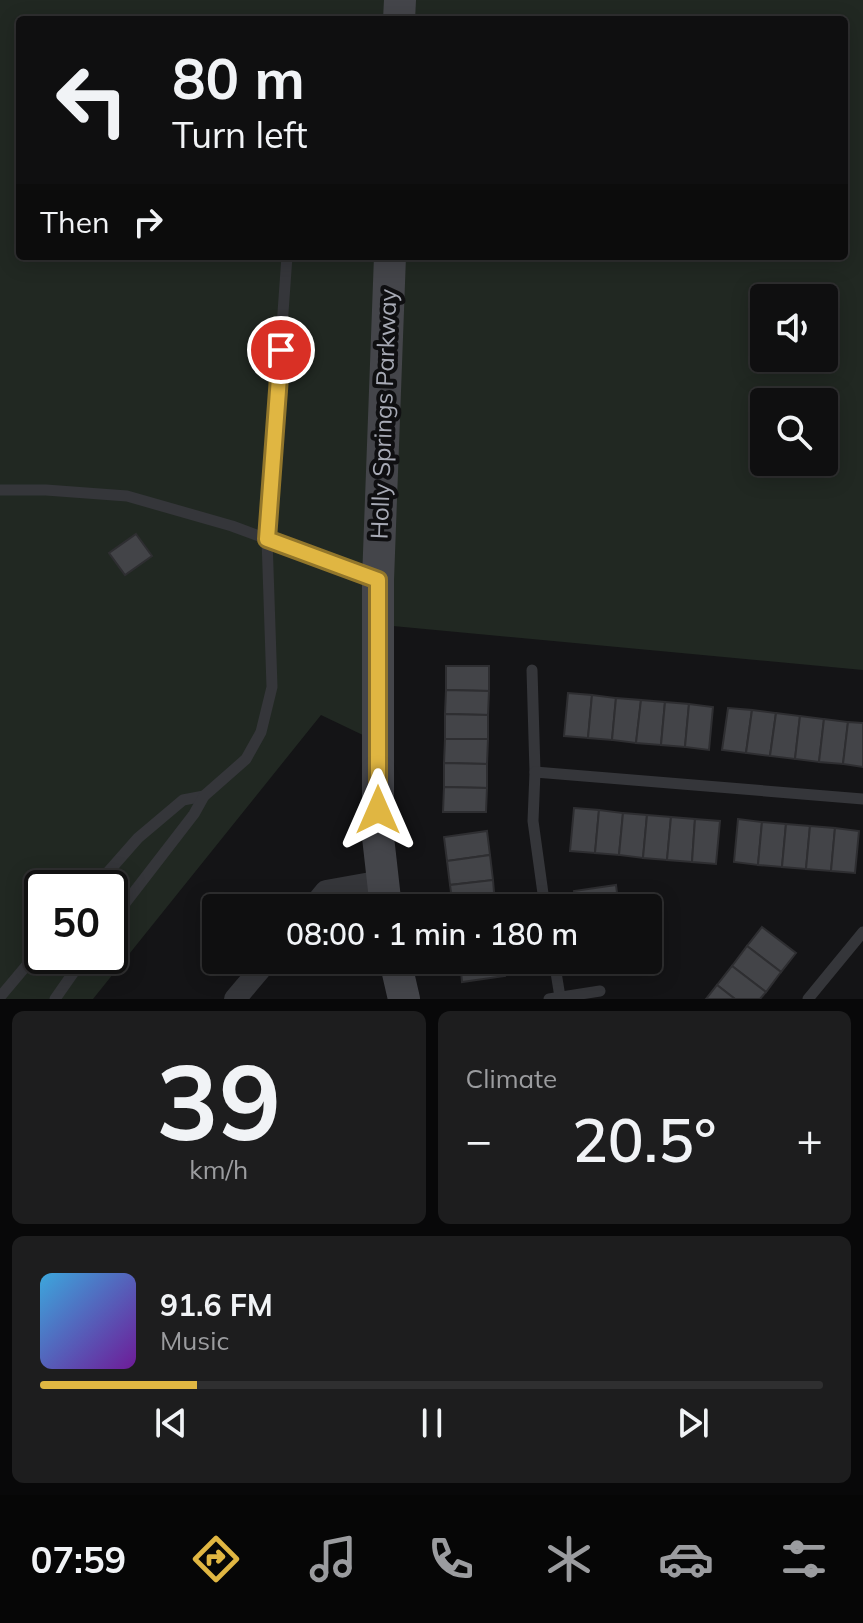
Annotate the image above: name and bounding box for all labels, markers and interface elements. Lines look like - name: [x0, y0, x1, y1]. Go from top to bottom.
- text: 80 m: [172, 43, 305, 113]
- icon: left: [40, 48, 144, 152]
- text: Turn left: [172, 112, 308, 157]
- icon: right: [126, 200, 170, 244]
- text: Then: [40, 203, 110, 241]
- map controls: [750, 284, 838, 476]
- button: sound: [750, 284, 838, 372]
- street label: Holly Springs Parkway: [364, 288, 402, 540]
- pin: [247, 316, 315, 384]
- icon: arrive: [259, 328, 303, 372]
- button: search: [750, 388, 838, 476]
- position arrow: [336, 768, 420, 852]
- speed limit sign: 50: [24, 870, 128, 974]
- text: 08:00 · 1 min · 180 m: [286, 915, 578, 953]
- text: 39: [156, 1035, 281, 1166]
- text: Climate: [466, 1062, 557, 1095]
- text: 20.5°: [572, 1102, 717, 1177]
- text: −: [466, 1112, 492, 1167]
- text: +: [797, 1112, 823, 1167]
- text: km/h: [189, 1153, 248, 1186]
- text: 91.6 FM: [160, 1286, 273, 1324]
- text: Music: [160, 1324, 229, 1357]
- icon: previous: [149, 1401, 193, 1445]
- icon: pause: [410, 1401, 454, 1445]
- icon: next: [671, 1401, 715, 1445]
- icon: directions: [188, 1531, 244, 1587]
- icon: music: [305, 1531, 361, 1587]
- icon: phone: [423, 1531, 479, 1587]
- icon: climate: [541, 1531, 597, 1587]
- icon: car: [658, 1531, 714, 1587]
- icon: filters: [776, 1531, 832, 1587]
- text: 07:59: [31, 1537, 126, 1582]

